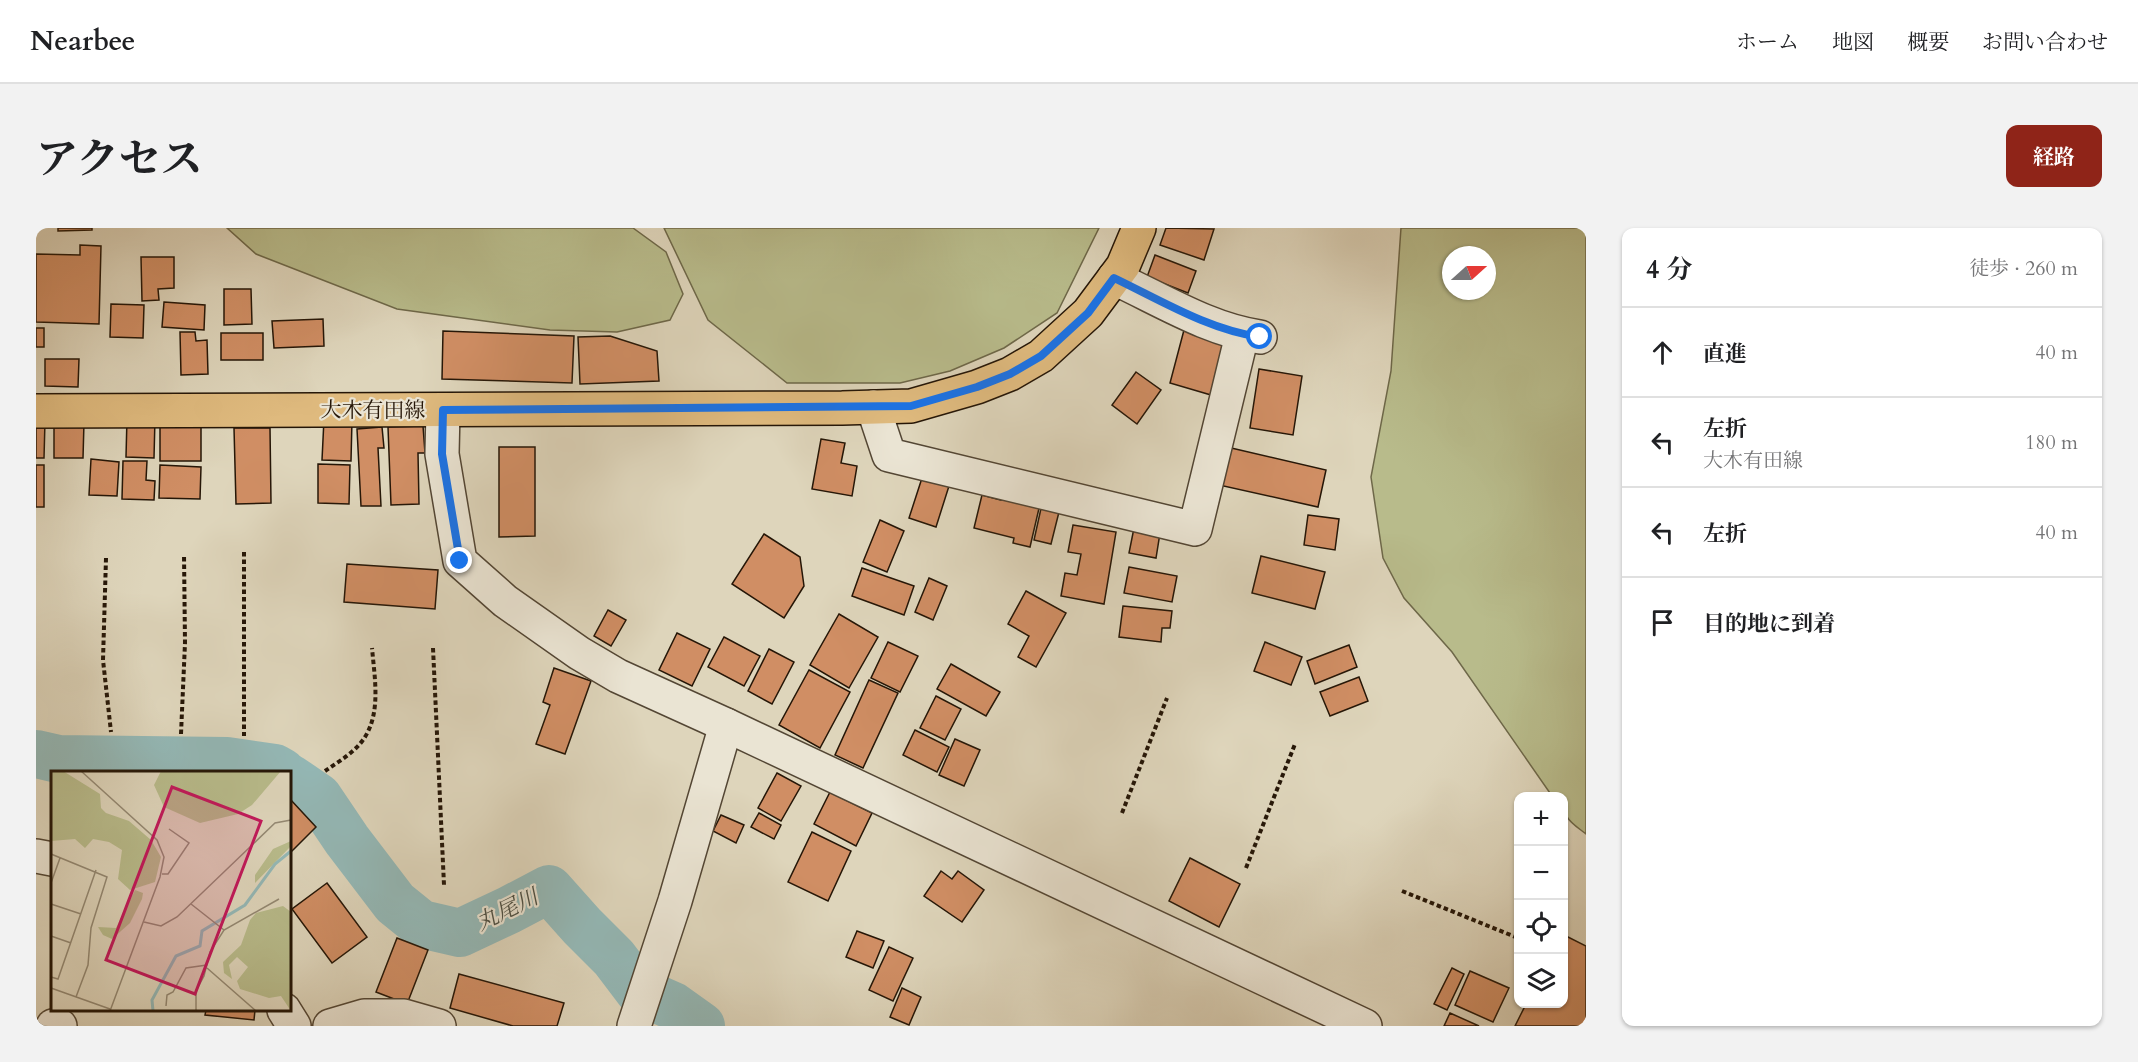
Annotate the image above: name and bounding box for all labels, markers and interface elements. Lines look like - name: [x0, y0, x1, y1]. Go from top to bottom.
- text: Nearbee: [30, 22, 135, 60]
- text: ホーム: [1736, 28, 1799, 57]
- text: 地図: [1832, 28, 1874, 57]
- text: 概要: [1907, 28, 1949, 57]
- text: お問い合わせ: [1982, 28, 2108, 57]
- button: 経路: [2006, 125, 2102, 187]
- text: アクセス: [36, 131, 203, 188]
- north arrow: [1442, 246, 1496, 300]
- text: 4 分: [1646, 252, 1692, 287]
- text: 徒歩 · 260 m: [1969, 255, 2078, 282]
- route start: [1246, 323, 1272, 349]
- icon: ahead: [1646, 336, 1679, 369]
- text: 直進: [1703, 339, 1747, 369]
- text: 40 m: [2035, 339, 2078, 366]
- street label: 大木有田線: [321, 396, 426, 425]
- text: 左折: [1703, 414, 1747, 444]
- icon: left: [1646, 426, 1679, 459]
- text: 180 m: [2025, 429, 2078, 456]
- text: 大木有田線: [1703, 447, 1803, 474]
- icon: left: [1646, 516, 1679, 549]
- text: 左折: [1703, 519, 1747, 549]
- text: 40 m: [2035, 519, 2078, 546]
- route end: [446, 547, 472, 573]
- icon: arrive: [1646, 606, 1679, 639]
- text: 目的地に到着: [1703, 609, 1835, 639]
- inset map: [51, 771, 291, 1011]
- map controls: [1514, 792, 1568, 1008]
- button: +: [1514, 792, 1568, 846]
- button: −: [1514, 846, 1568, 900]
- water label: 丸尾川: [471, 881, 545, 938]
- button: locate: [1514, 900, 1568, 954]
- button: layers: [1514, 954, 1568, 1008]

